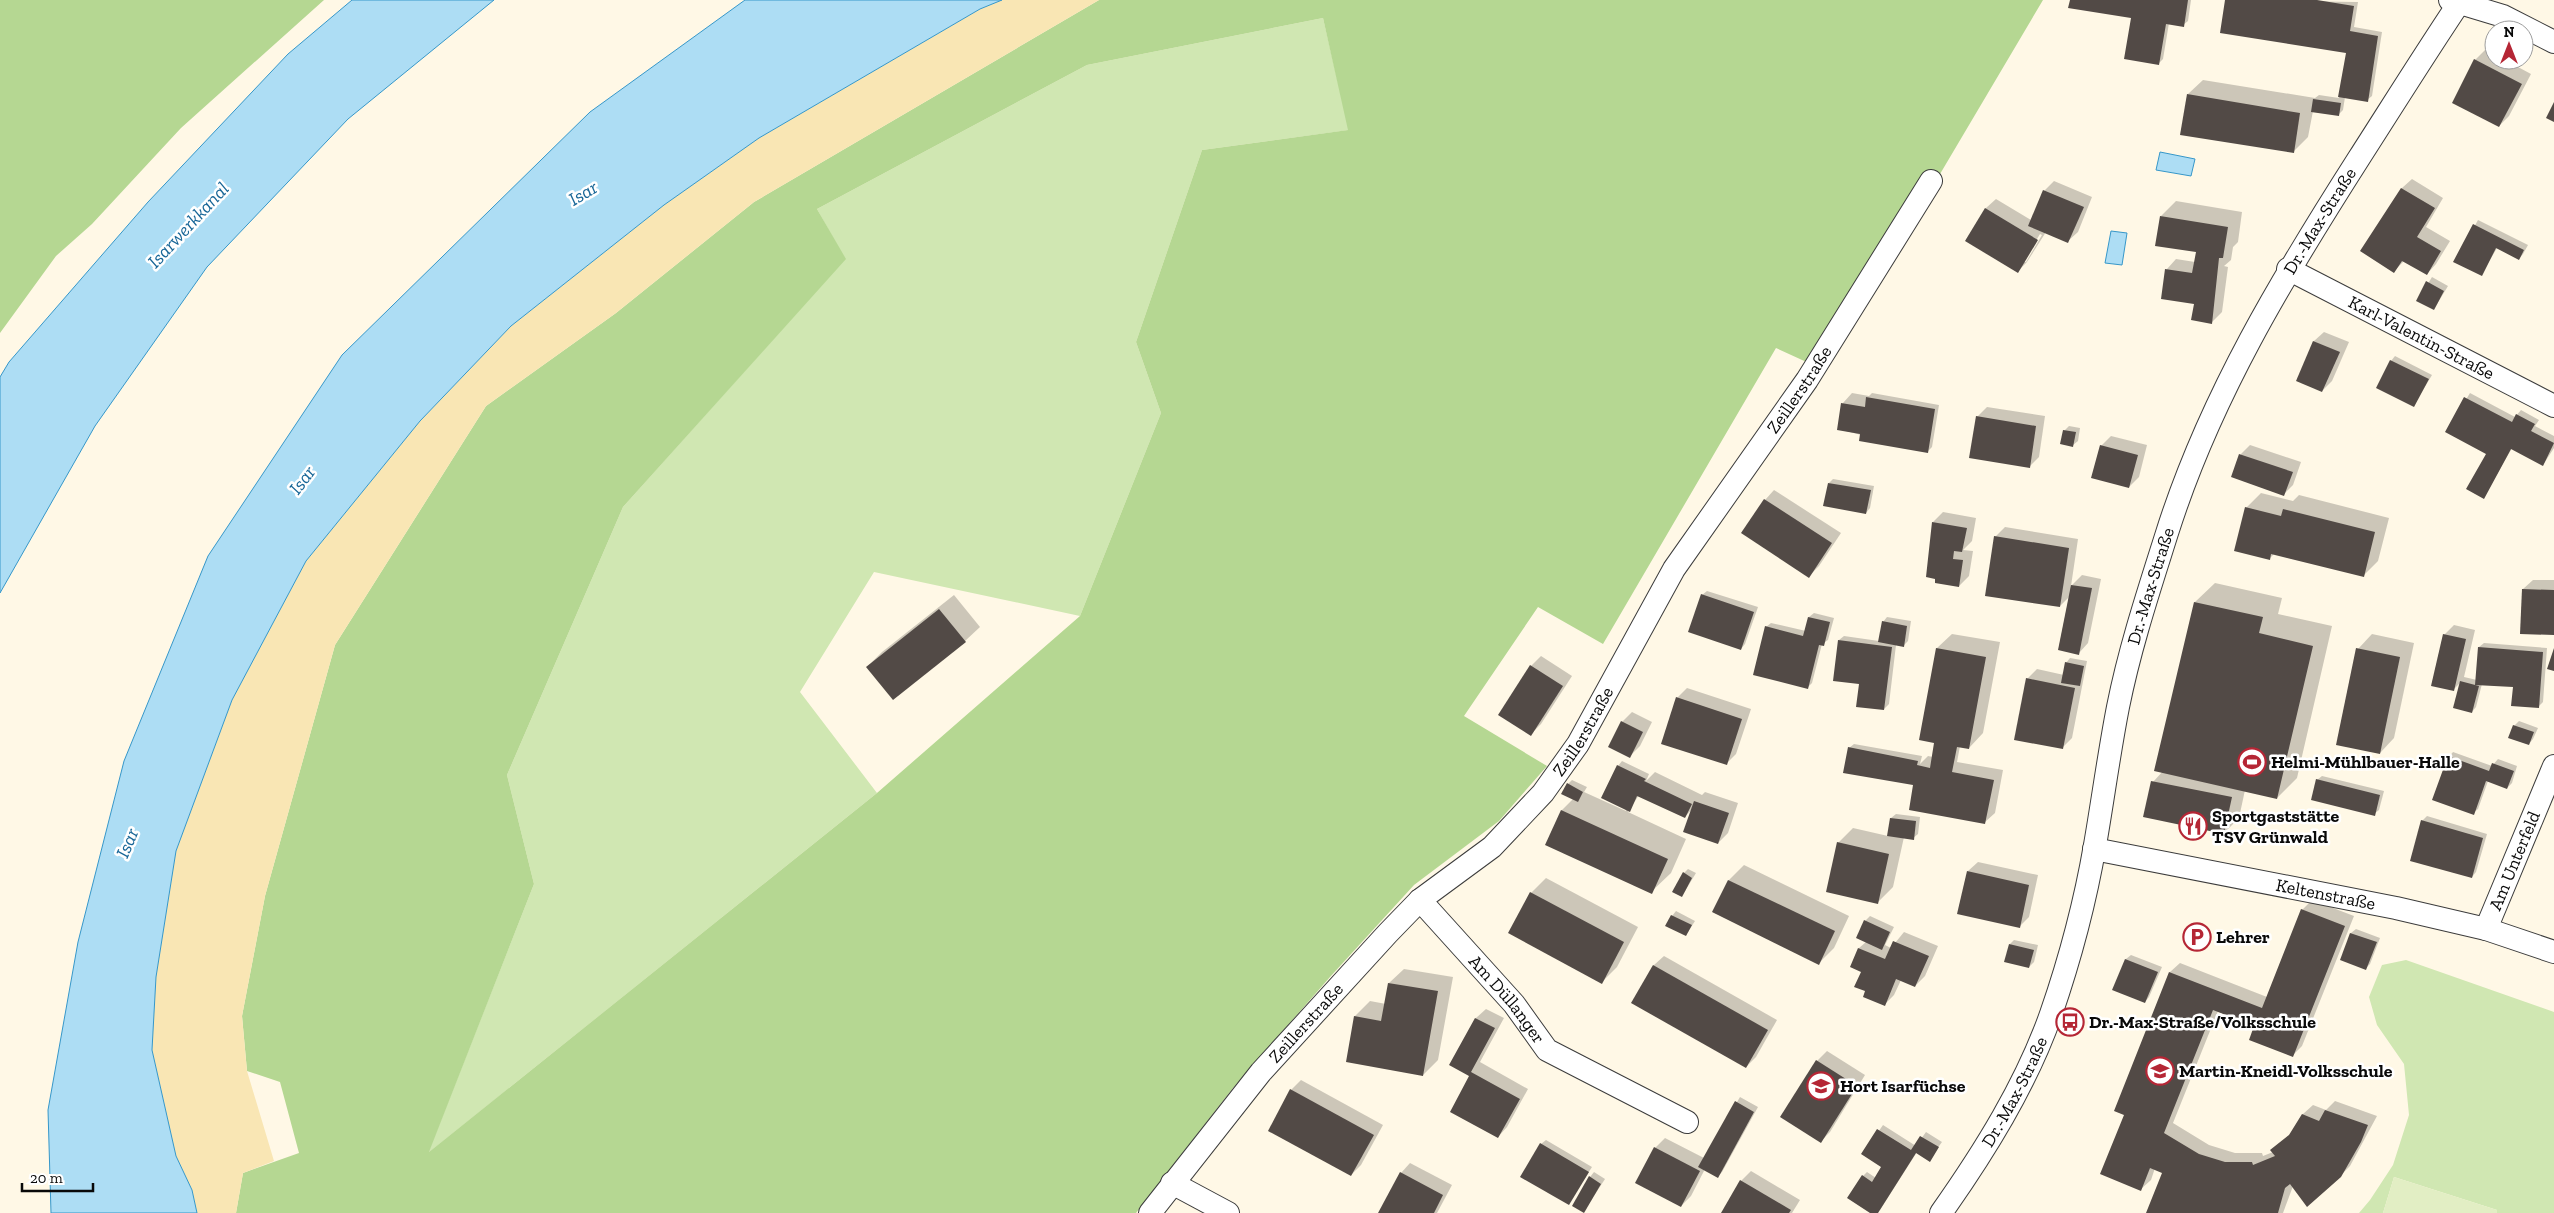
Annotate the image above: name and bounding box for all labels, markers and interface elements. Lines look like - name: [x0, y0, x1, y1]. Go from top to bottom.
- north arrow: [2484, 20, 2534, 70]
- text: N: [2504, 24, 2515, 41]
- street label: Dr.-Max-Straße: [2279, 164, 2361, 278]
- water label: Isar: [564, 175, 602, 211]
- water label: Isarwerkkanal: [143, 177, 233, 273]
- street label: Karl-Valentin-Straße: [2345, 291, 2498, 384]
- street label: Zeillerstraße: [1762, 342, 1836, 438]
- water label: Isar: [284, 461, 320, 499]
- street label: Dr.-Max-Straße: [2122, 525, 2179, 647]
- street label: Zeillerstraße: [1548, 683, 1618, 780]
- sports icon: Helmi-Mühlbauer-Halle: [2237, 747, 2267, 777]
- place label: Helmi-Mühlbauer-Halle: [2271, 751, 2460, 773]
- place label: Sportgaststätte TSV Grünwald: [2212, 805, 2339, 848]
- street label: Am Unterfeld: [2484, 808, 2545, 914]
- restaurant icon: Sportgaststätte TSV Grünwald: [2178, 811, 2208, 841]
- water label: Isar: [111, 824, 144, 861]
- street label: Keltenstraße: [2274, 874, 2377, 915]
- parking icon: Lehrer: [2182, 922, 2212, 952]
- place label: Lehrer: [2216, 926, 2270, 948]
- street label: Am Düllanger: [1464, 950, 1550, 1048]
- street label: Zeillerstraße: [1264, 978, 1348, 1067]
- bus stop icon: Dr.-Max-Straße/Volksschule: [2055, 1007, 2085, 1037]
- place label: Dr.-Max-Straße/Volksschule: [2089, 1011, 2316, 1033]
- street label: Dr.-Max-Straße: [1977, 1033, 2052, 1151]
- school or university icon: Martin-Kneidl-Volksschule: [2145, 1056, 2175, 1086]
- place label: Martin-Kneidl-Volksschule: [2179, 1060, 2393, 1082]
- school or university icon: Hort Isarfüchse: [1806, 1071, 1836, 1101]
- place label: Hort Isarfüchse: [1840, 1075, 1966, 1097]
- scale bar: [22, 1160, 94, 1192]
- text: 20 m: [30, 1169, 63, 1187]

